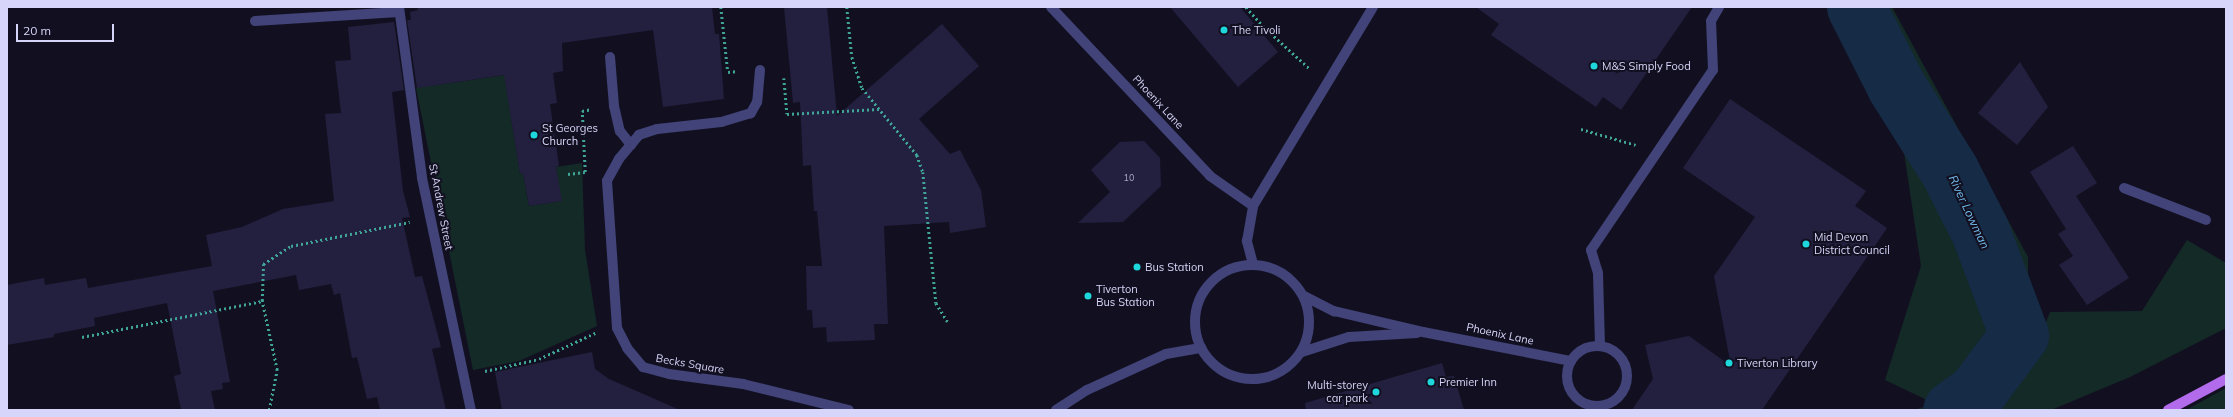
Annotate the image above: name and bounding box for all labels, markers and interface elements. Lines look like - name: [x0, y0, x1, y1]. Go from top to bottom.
- scale bar: [18, 16, 116, 42]
- text: 20 m: [23, 23, 51, 38]
- place label: The Tivoli: [1232, 23, 1280, 37]
- marker: The Tivoli: [1219, 25, 1229, 35]
- place label: M&S Simply Food: [1602, 59, 1691, 73]
- marker: M&S Simply Food: [1589, 61, 1599, 71]
- street label: Phoenix Lane: [1130, 72, 1186, 132]
- place label: St Georges Church: [542, 122, 598, 148]
- marker: St Georges Church: [529, 130, 539, 140]
- street label: St Andrew Street: [426, 163, 456, 251]
- house number: 10: [1124, 173, 1134, 183]
- water label: River Lowman: [1946, 173, 1992, 251]
- place label: Mid Devon District Council: [1814, 231, 1890, 257]
- marker: Mid Devon District Council: [1801, 239, 1811, 249]
- place label: Bus Station: [1145, 260, 1204, 274]
- marker: Bus Station: [1132, 262, 1142, 272]
- place label: Tiverton Bus Station: [1096, 283, 1155, 309]
- marker: Tiverton Bus Station: [1083, 291, 1093, 301]
- street label: Phoenix Lane: [1465, 320, 1535, 348]
- street label: Becks Square: [655, 352, 725, 376]
- place label: Tiverton Library: [1737, 356, 1818, 370]
- marker: Tiverton Library: [1724, 358, 1734, 368]
- place label: Premier Inn: [1439, 375, 1497, 389]
- marker: Premier Inn: [1426, 377, 1436, 387]
- place label: Multi-storey car park: [1307, 379, 1368, 405]
- marker: Multi-storey car park: [1371, 387, 1381, 397]

